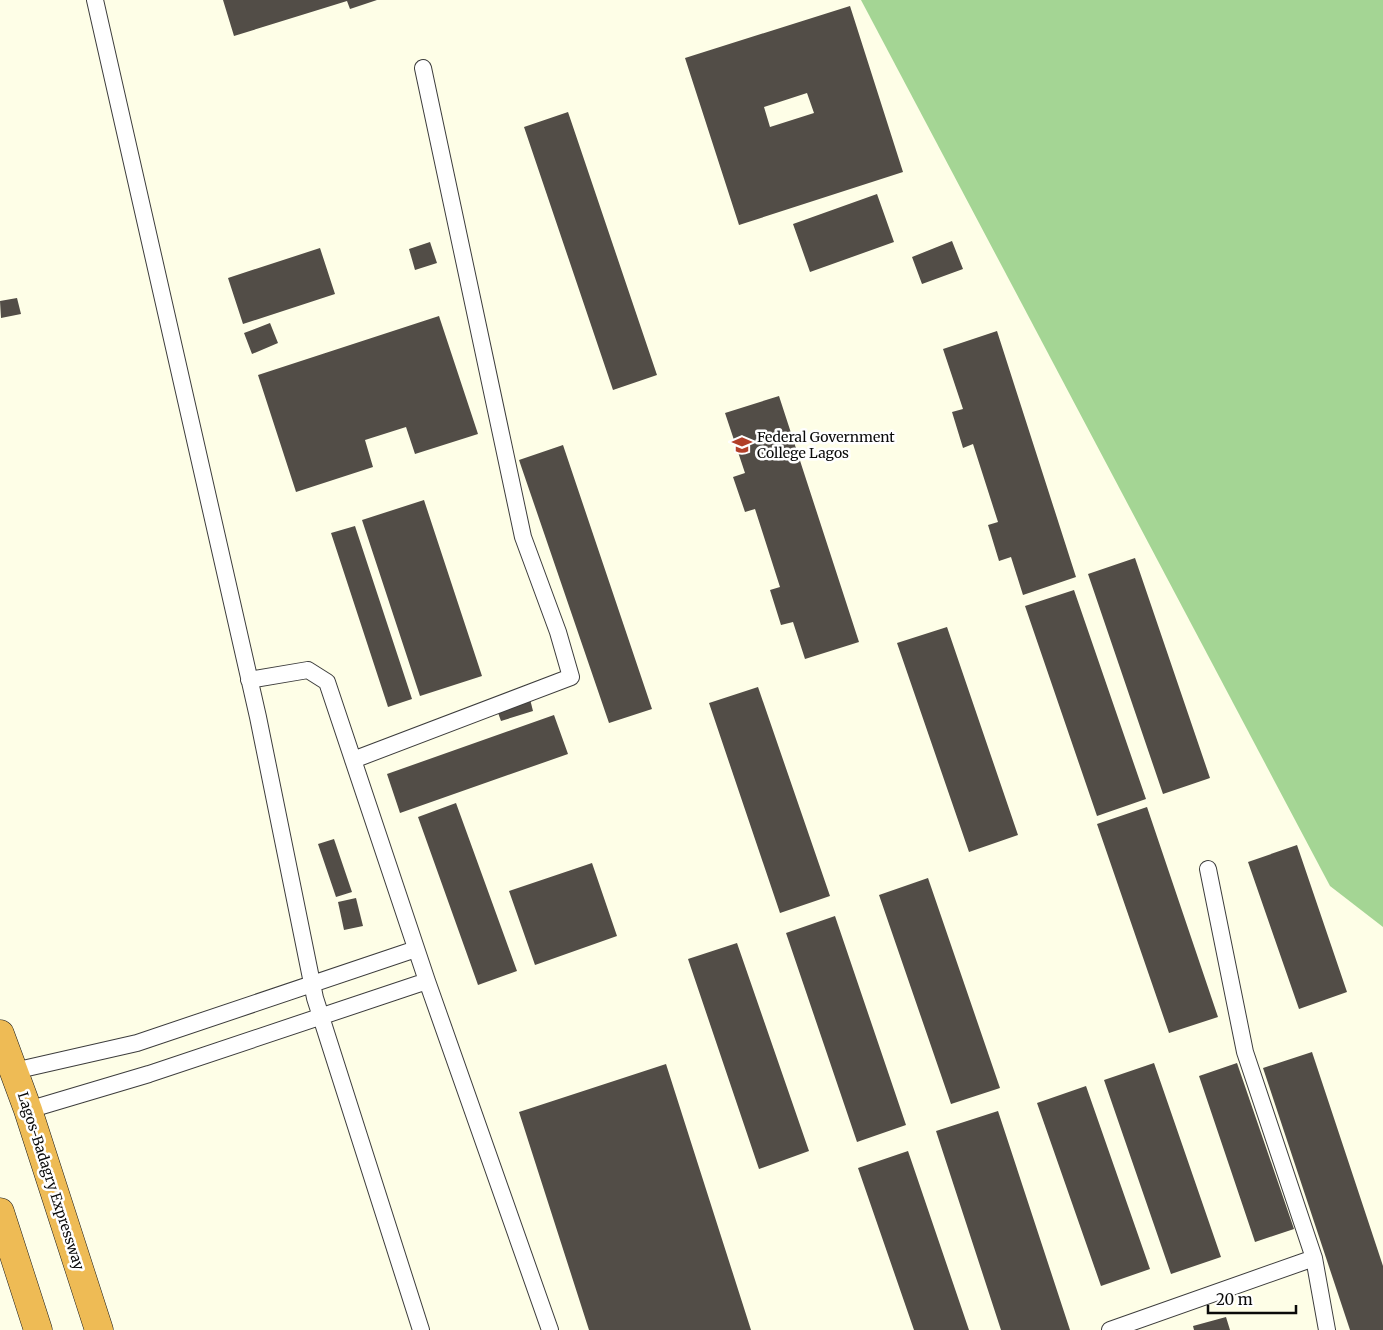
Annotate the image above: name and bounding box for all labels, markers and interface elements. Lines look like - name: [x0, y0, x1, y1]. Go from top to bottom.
- place label: Federal Government College Lagos: [757, 428, 895, 462]
- school or university icon: Federal Government College Lagos: [731, 434, 753, 456]
- street label: Lagos-Badagry Expressway: [14, 1090, 89, 1273]
- scale bar: [1208, 1282, 1296, 1314]
- text: 20 m: [1216, 1290, 1253, 1309]

